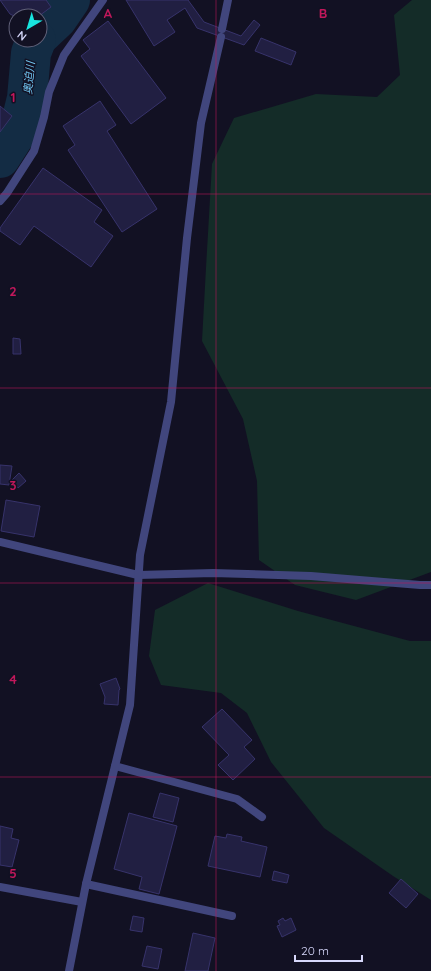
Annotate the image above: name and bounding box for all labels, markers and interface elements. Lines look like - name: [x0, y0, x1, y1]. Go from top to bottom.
- text: A: [104, 5, 113, 21]
- text: B: [319, 5, 327, 21]
- north arrow: [8, 8, 48, 48]
- text: N: [14, 28, 29, 44]
- water label: 奥迫川: [21, 60, 37, 95]
- text: 1: [10, 89, 16, 105]
- text: 2: [9, 283, 17, 299]
- text: 3: [10, 477, 17, 493]
- text: 4: [9, 671, 17, 687]
- text: 5: [9, 865, 17, 881]
- scale bar: [295, 937, 362, 963]
- text: 20 m: [301, 943, 329, 958]

